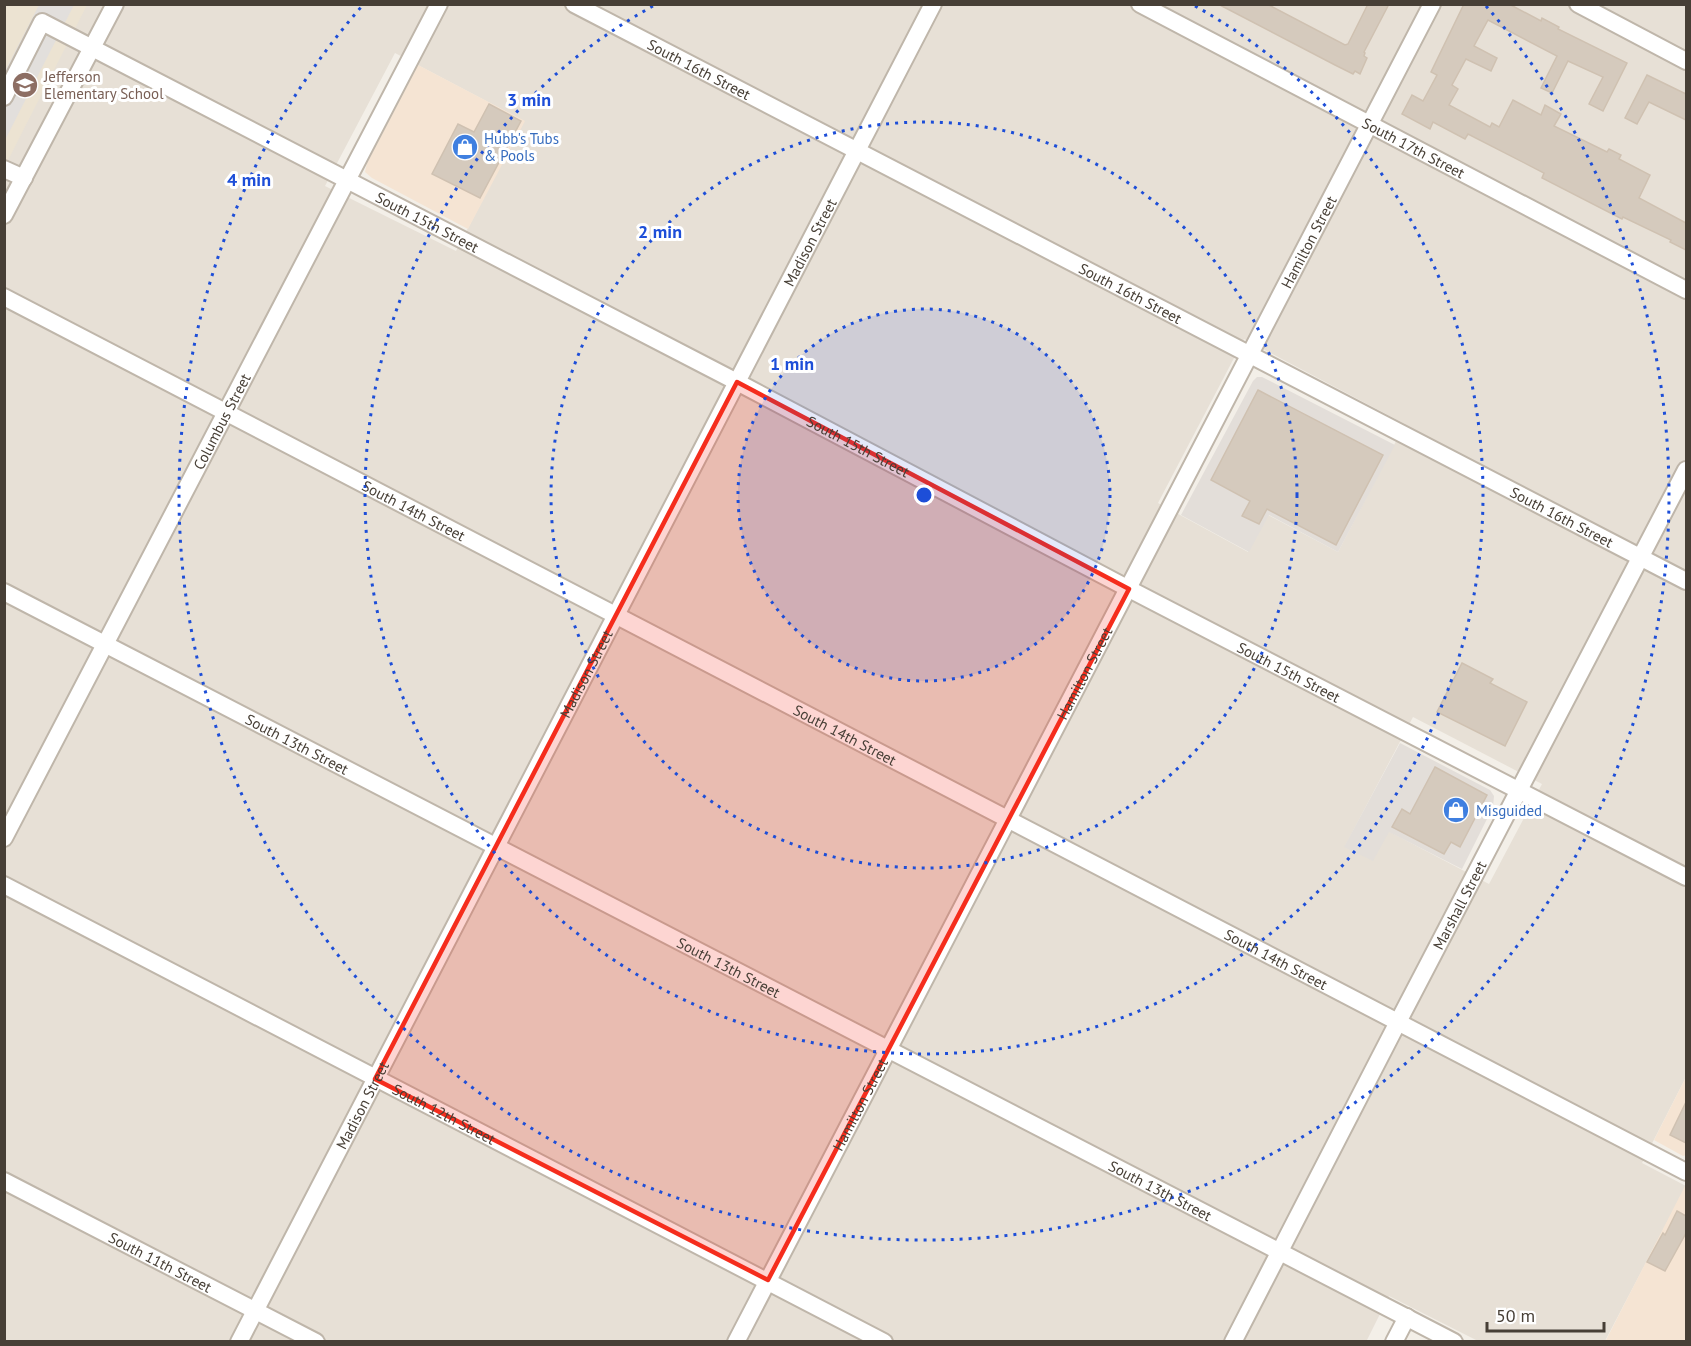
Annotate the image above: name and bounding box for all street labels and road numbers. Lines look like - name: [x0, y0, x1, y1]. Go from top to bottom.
- street label: South 16th Street: [644, 34, 754, 104]
- street label: South 17th Street: [1359, 113, 1468, 182]
- street label: South 15th Street: [373, 187, 482, 256]
- street label: Hamilton Street: [1276, 192, 1340, 291]
- street label: Madison Street: [779, 195, 840, 289]
- street label: South 16th Street: [1076, 258, 1185, 327]
- street label: Columbus Street: [188, 370, 254, 473]
- street label: South 15th Street: [804, 411, 913, 481]
- street label: South 14th Street: [359, 476, 469, 545]
- street label: South 16th Street: [1507, 482, 1617, 551]
- street label: Hamilton Street: [1052, 624, 1116, 723]
- street label: Madison Street: [555, 626, 616, 721]
- street label: South 15th Street: [1234, 637, 1344, 706]
- street label: South 14th Street: [790, 700, 900, 769]
- street label: South 13th Street: [242, 709, 352, 778]
- street label: Marshall Street: [1428, 857, 1490, 953]
- street label: South 14th Street: [1221, 924, 1331, 993]
- street label: South 13th Street: [674, 932, 784, 1001]
- street label: Hamilton Street: [828, 1055, 892, 1154]
- street label: Madison Street: [331, 1058, 393, 1152]
- street label: South 12th Street: [389, 1079, 499, 1148]
- street label: South 13th Street: [1106, 1156, 1215, 1225]
- street label: South 11th Street: [106, 1227, 215, 1296]

